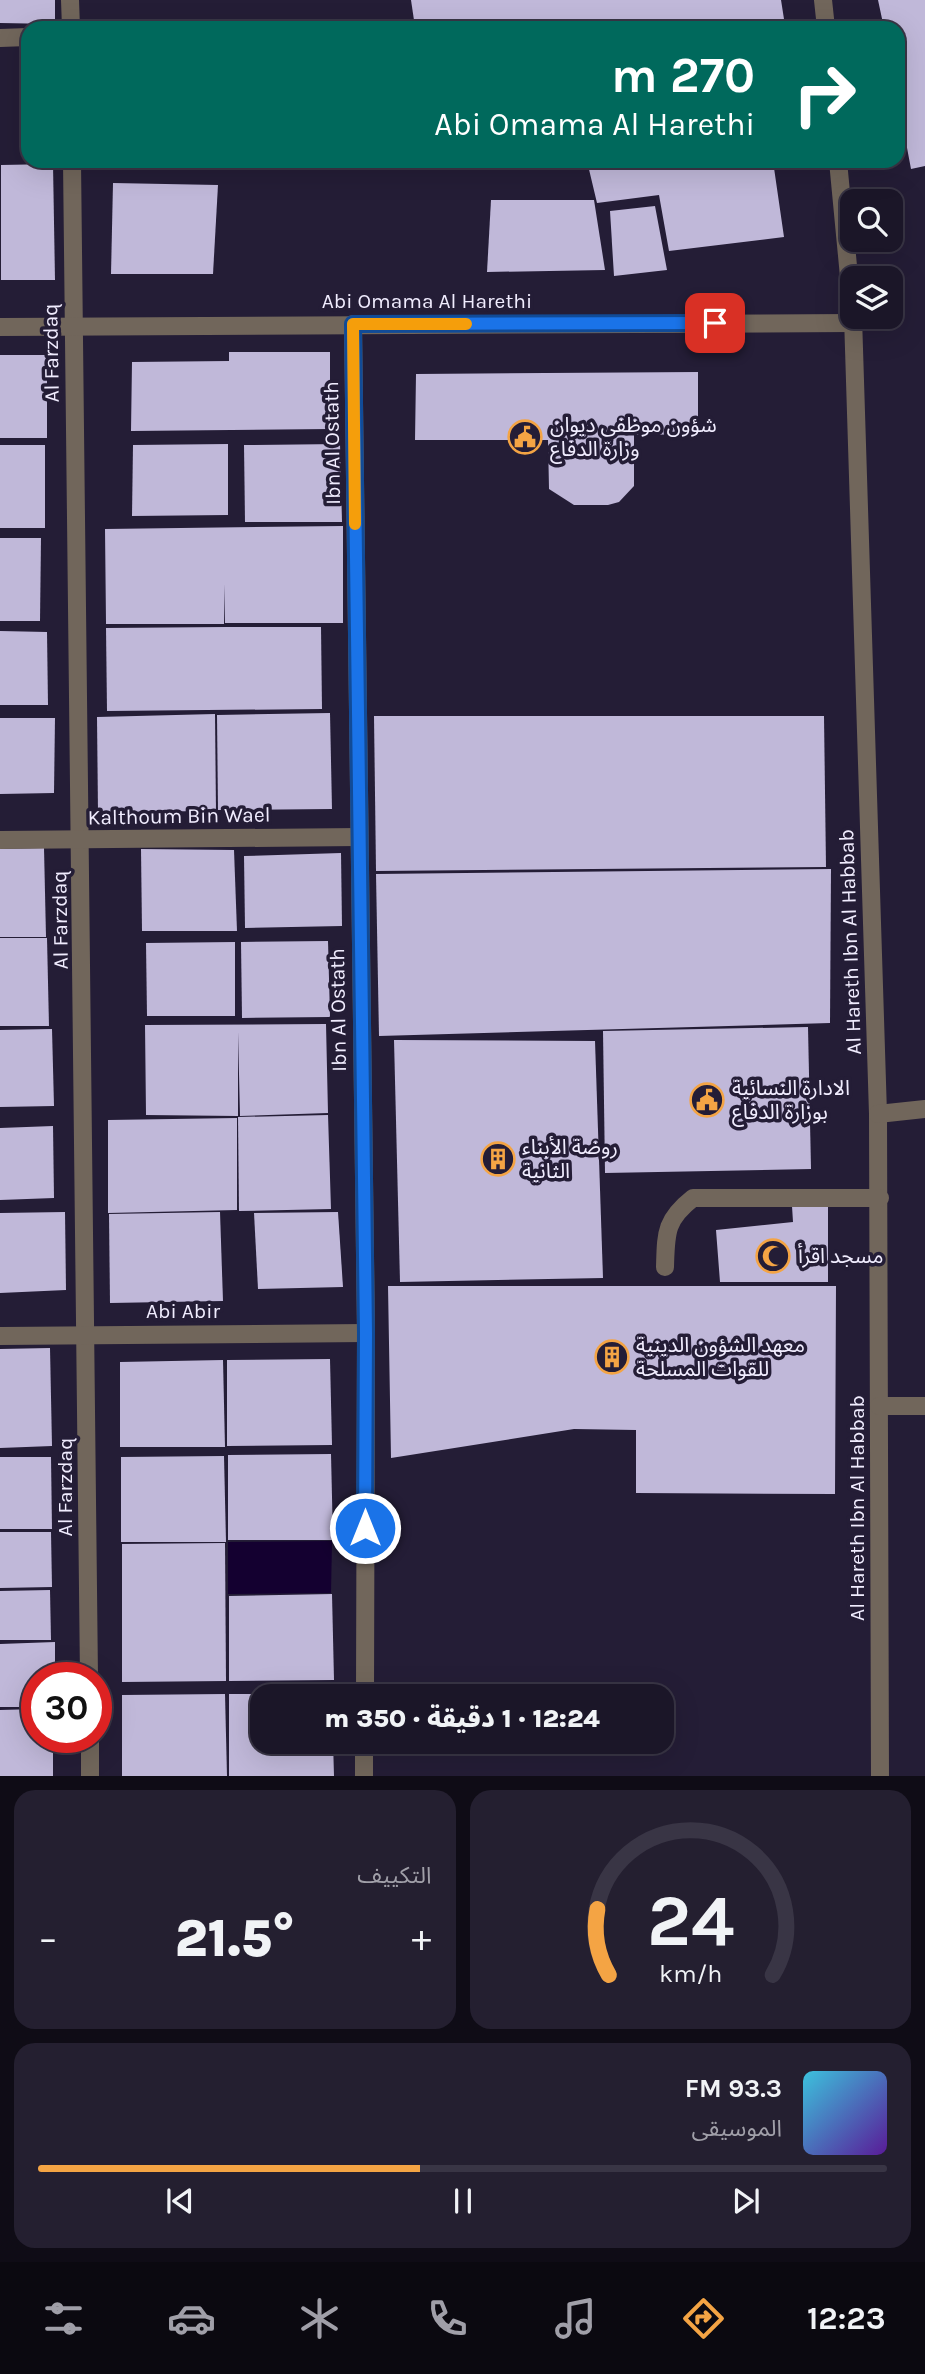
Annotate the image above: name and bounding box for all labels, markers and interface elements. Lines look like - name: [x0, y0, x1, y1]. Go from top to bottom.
- text: 270 m: [611, 47, 755, 104]
- icon: right: [779, 49, 870, 140]
- text: Abi Omama Al Harethi: [434, 106, 755, 143]
- map controls: [840, 189, 903, 329]
- button: search: [840, 189, 903, 252]
- button: layers: [840, 266, 903, 329]
- street label: Abi Omama Al Harethi: [322, 289, 532, 313]
- pin: [685, 293, 745, 353]
- street label: Al Farzdaq: [38, 303, 64, 403]
- icon: arrive: [696, 304, 734, 342]
- street label: Ibn Al Ostath: [319, 381, 345, 505]
- place label: شؤون موظفي ديوان وزارة الدفاع: [550, 413, 717, 464]
- public building icon: شؤون موظفي ديوان وزارة الدفاع: [506, 418, 544, 456]
- street label: Kalthoum Bin Wael: [87, 802, 271, 830]
- street label: Al Hareth Ibn Al Habbab: [834, 829, 866, 1055]
- street label: Al Farzdaq: [47, 870, 73, 970]
- street label: Ibn Al Ostath: [325, 948, 351, 1072]
- place label: الادارة النسائية بوزارة الدفاع: [732, 1076, 850, 1127]
- public building icon: الادارة النسائية بوزارة الدفاع: [688, 1081, 726, 1119]
- place label: روضة الأبناء الثانية: [522, 1135, 618, 1183]
- building icon: روضة الأبناء الثانية: [479, 1140, 517, 1178]
- mosque icon: مسجد اقرأ: [754, 1237, 792, 1275]
- place label: مسجد اقرأ: [798, 1243, 884, 1268]
- street label: Abi Abir: [146, 1299, 220, 1323]
- place label: معهد الشؤون الدينية للقوات المسلحة: [636, 1333, 805, 1381]
- building icon: معهد الشؤون الدينية للقوات المسلحة: [593, 1338, 631, 1376]
- street label: Al Hareth Ibn Al Habbab: [845, 1395, 869, 1621]
- street label: Al Farzdaq: [53, 1438, 77, 1536]
- position arrow: [328, 1491, 402, 1565]
- speed limit sign: 30: [21, 1662, 112, 1753]
- text: 12:24 · 1 دقيقة · 350 m: [324, 1703, 600, 1734]
- text: التكييف: [357, 1862, 432, 1889]
- text: 24: [647, 1879, 734, 1964]
- text: 21.5°: [175, 1908, 295, 1969]
- text: −: [38, 1916, 58, 1961]
- text: +: [412, 1916, 431, 1961]
- text: km/h: [659, 1959, 722, 1988]
- text: 93.3 FM: [685, 2073, 782, 2104]
- text: الموسيقى: [691, 2115, 782, 2142]
- icon: previous: [161, 2182, 199, 2220]
- icon: pause: [444, 2182, 482, 2220]
- icon: next: [727, 2182, 765, 2220]
- icon: filters: [39, 2294, 88, 2343]
- icon: car: [167, 2294, 216, 2343]
- icon: climate: [295, 2294, 344, 2343]
- icon: phone: [423, 2294, 472, 2343]
- icon: music: [551, 2294, 600, 2343]
- icon: directions: [679, 2294, 728, 2343]
- text: 12:23: [807, 2300, 886, 2337]

